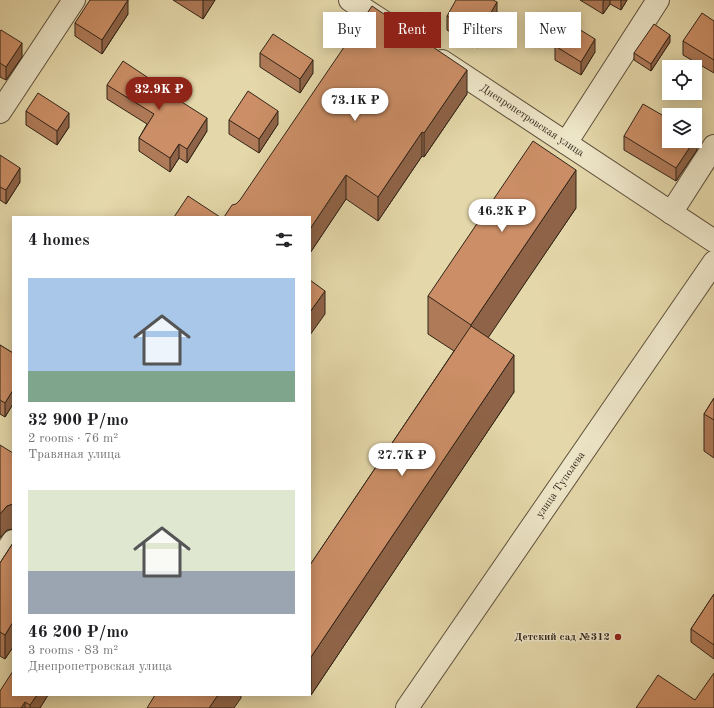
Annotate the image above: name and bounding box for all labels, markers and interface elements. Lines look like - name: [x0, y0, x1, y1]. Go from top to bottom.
- chip: Buy: [323, 12, 376, 48]
- chip: Rent: [384, 12, 441, 48]
- chip: Filters: [449, 12, 517, 48]
- chip: New: [525, 12, 581, 48]
- map controls: [662, 60, 702, 148]
- button: locate: [662, 60, 702, 100]
- pin: 32.9K ₽: [122, 77, 196, 111]
- street label: Днепропетровская улица: [478, 82, 586, 159]
- text: 32.9K ₽: [134, 83, 184, 96]
- pin: 73.1K ₽: [318, 88, 392, 122]
- text: 73.1K ₽: [330, 94, 380, 107]
- button: layers: [662, 108, 702, 148]
- pin: 46.2K ₽: [465, 199, 539, 233]
- text: 46.2K ₽: [477, 205, 527, 218]
- icon: filters: [273, 229, 295, 251]
- text: 4 homes: [28, 232, 90, 249]
- icon: home: [126, 304, 198, 376]
- text: 32 900 ₽/mo: [28, 412, 129, 429]
- text: 2 rooms · 76 m²: [28, 432, 118, 445]
- pin: 27.7K ₽: [365, 443, 439, 477]
- text: Травяная улица: [28, 448, 121, 461]
- text: 27.7K ₽: [377, 449, 427, 462]
- street label: улица Туполева: [534, 449, 588, 520]
- icon: home: [126, 516, 198, 588]
- text: 46 200 ₽/mo: [28, 624, 129, 641]
- place label: Детский сад №312: [514, 632, 610, 643]
- marker: Детский сад №312: [613, 632, 623, 642]
- text: 3 rooms · 83 m²: [28, 644, 118, 657]
- text: Днепропетровская улица: [28, 660, 172, 673]

